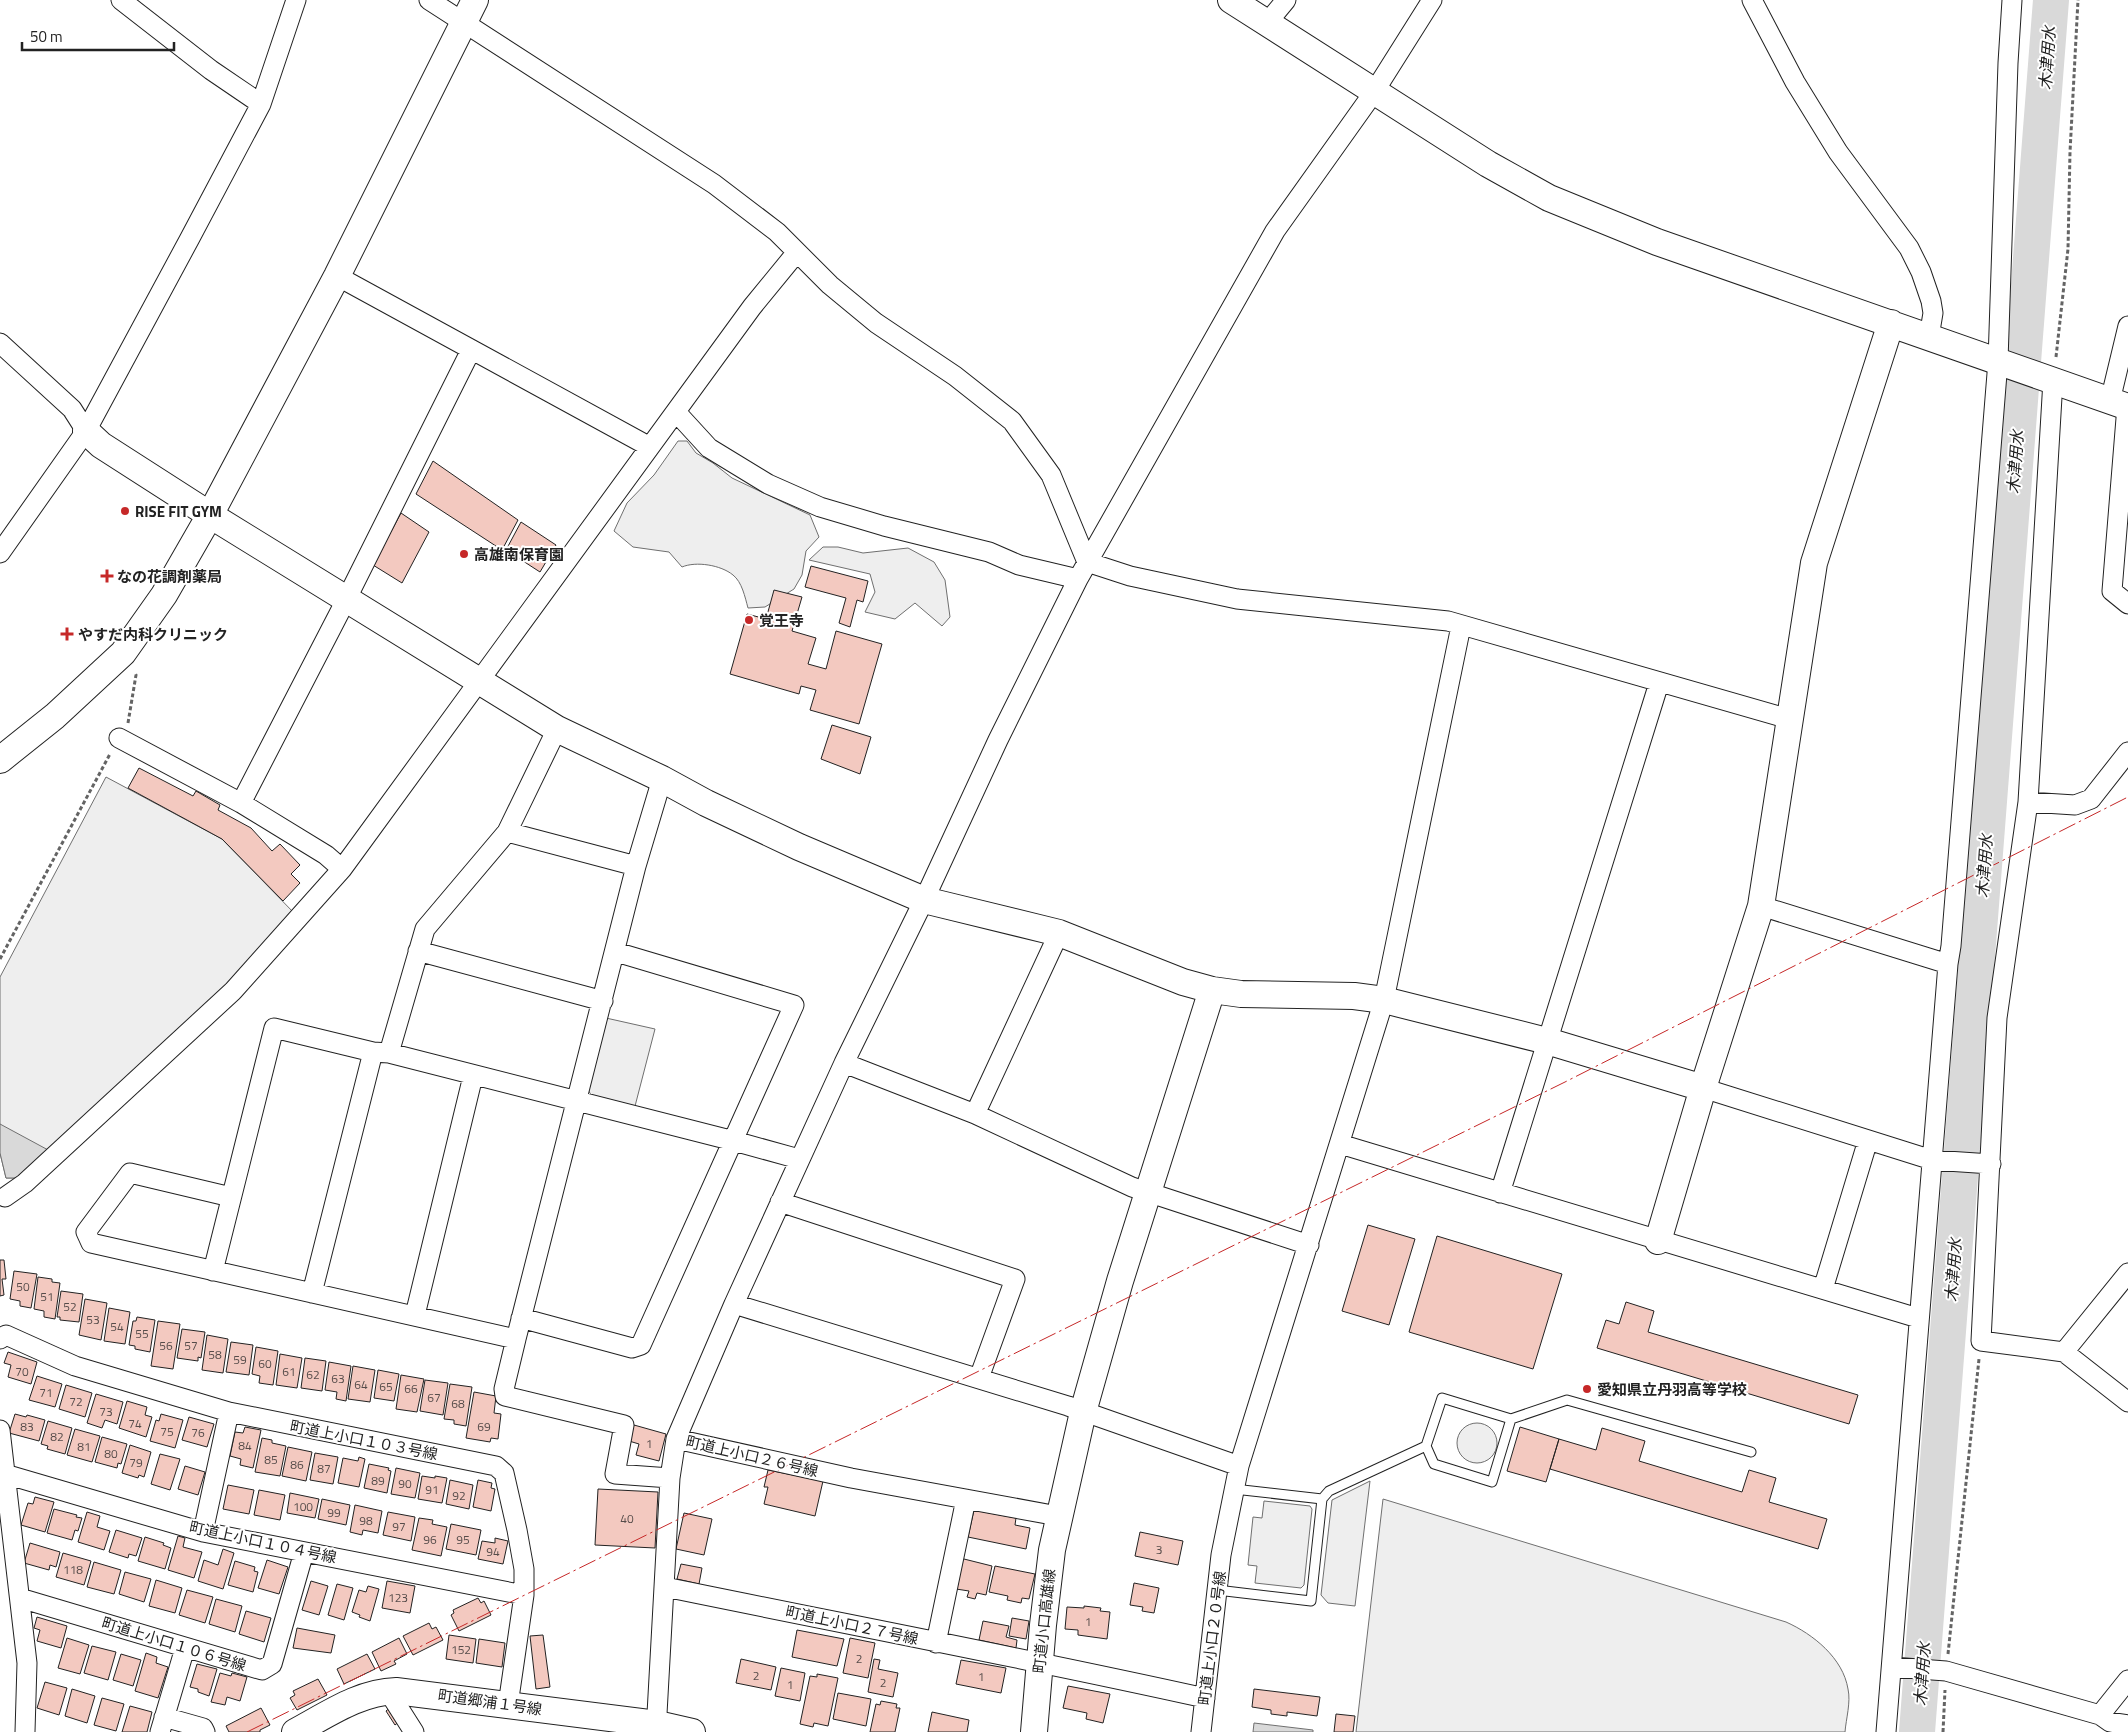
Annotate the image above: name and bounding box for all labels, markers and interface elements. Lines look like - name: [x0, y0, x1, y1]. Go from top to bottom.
- scale bar: [22, 20, 175, 52]
- water label: 木津用水: [2033, 23, 2061, 91]
- text: 50 m: [30, 25, 63, 48]
- water label: 木津用水: [2001, 427, 2029, 495]
- place label: RISE FIT GYM: [135, 500, 222, 523]
- marker: RISE FIT GYM: [119, 505, 131, 517]
- place label: 高雄南保育園: [474, 543, 564, 566]
- marker: 高雄南保育園: [458, 548, 470, 560]
- place label: なの花調剤薬局: [117, 565, 222, 588]
- marker: なの花調剤薬局: [101, 570, 113, 582]
- place label: 覚王寺: [759, 609, 804, 632]
- marker: 覚王寺: [743, 614, 755, 626]
- place label: やすだ内科クリニック: [78, 623, 228, 646]
- marker: やすだ内科クリニック: [60, 627, 74, 641]
- water label: 木津用水: [1970, 831, 1998, 899]
- water label: 木津用水: [1939, 1235, 1967, 1303]
- house number: 50: [16, 1277, 30, 1296]
- house number: 51: [40, 1287, 54, 1306]
- house number: 52: [63, 1297, 77, 1316]
- house number: 53: [86, 1310, 100, 1329]
- house number: 54: [110, 1317, 124, 1336]
- house number: 55: [135, 1324, 149, 1343]
- house number: 56: [159, 1336, 173, 1355]
- house number: 57: [184, 1336, 198, 1355]
- house number: 58: [208, 1345, 222, 1364]
- house number: 59: [233, 1350, 247, 1369]
- house number: 60: [258, 1354, 272, 1373]
- house number: 70: [15, 1362, 29, 1381]
- house number: 61: [282, 1362, 296, 1381]
- house number: 62: [306, 1365, 320, 1384]
- house number: 63: [331, 1369, 345, 1388]
- house number: 64: [354, 1375, 368, 1394]
- house number: 65: [379, 1377, 393, 1396]
- place label: 愛知県立丹羽高等学校: [1597, 1378, 1747, 1401]
- house number: 66: [404, 1379, 418, 1398]
- house number: 71: [39, 1383, 53, 1402]
- marker: 愛知県立丹羽高等学校: [1581, 1383, 1593, 1395]
- house number: 67: [427, 1388, 441, 1407]
- house number: 72: [69, 1392, 83, 1411]
- house number: 68: [451, 1394, 465, 1413]
- house number: 73: [99, 1402, 113, 1421]
- house number: 74: [128, 1414, 142, 1433]
- street label: 町道上小口１０３号線: [288, 1414, 440, 1466]
- house number: 83: [20, 1417, 34, 1436]
- house number: 69: [477, 1417, 491, 1436]
- house number: 75: [160, 1422, 174, 1441]
- house number: 76: [191, 1423, 205, 1442]
- house number: 82: [50, 1427, 64, 1446]
- street label: 町道上小口２６号線: [684, 1430, 820, 1482]
- house number: 1: [646, 1434, 652, 1453]
- house number: 84: [238, 1436, 252, 1455]
- house number: 81: [77, 1437, 91, 1456]
- house number: 80: [104, 1444, 118, 1463]
- house number: 85: [264, 1450, 278, 1469]
- house number: 79: [129, 1453, 143, 1472]
- house number: 86: [290, 1455, 304, 1474]
- house number: 87: [317, 1459, 331, 1478]
- house number: 89: [371, 1471, 385, 1490]
- house number: 90: [398, 1474, 412, 1493]
- house number: 91: [425, 1480, 439, 1499]
- house number: 92: [452, 1486, 466, 1505]
- house number: 100: [293, 1497, 313, 1516]
- house number: 99: [327, 1503, 341, 1522]
- house number: 40: [620, 1509, 634, 1528]
- house number: 98: [359, 1511, 373, 1530]
- street label: 町道上小口１０４号線: [187, 1515, 339, 1569]
- house number: 97: [392, 1517, 406, 1536]
- house number: 96: [423, 1530, 437, 1549]
- house number: 95: [456, 1530, 470, 1549]
- house number: 3: [1156, 1540, 1162, 1559]
- house number: 94: [486, 1542, 500, 1561]
- house number: 118: [63, 1560, 83, 1579]
- street label: 町道小口高雄線: [1027, 1568, 1061, 1674]
- street label: 町道上小口２０号線: [1192, 1570, 1232, 1706]
- house number: 123: [388, 1588, 408, 1607]
- street label: 町道上小口２７号線: [784, 1600, 920, 1650]
- street label: 町道上小口１０６号線: [99, 1611, 249, 1677]
- house number: 1: [1085, 1612, 1091, 1631]
- water label: 木津用水: [1908, 1639, 1936, 1707]
- house number: 152: [451, 1640, 471, 1659]
- house number: 2: [856, 1649, 862, 1668]
- house number: 2: [753, 1666, 759, 1685]
- house number: 1: [978, 1667, 984, 1686]
- house number: 2: [880, 1673, 886, 1692]
- house number: 1: [787, 1675, 793, 1694]
- street label: 町道郷浦１号線: [436, 1683, 544, 1721]

